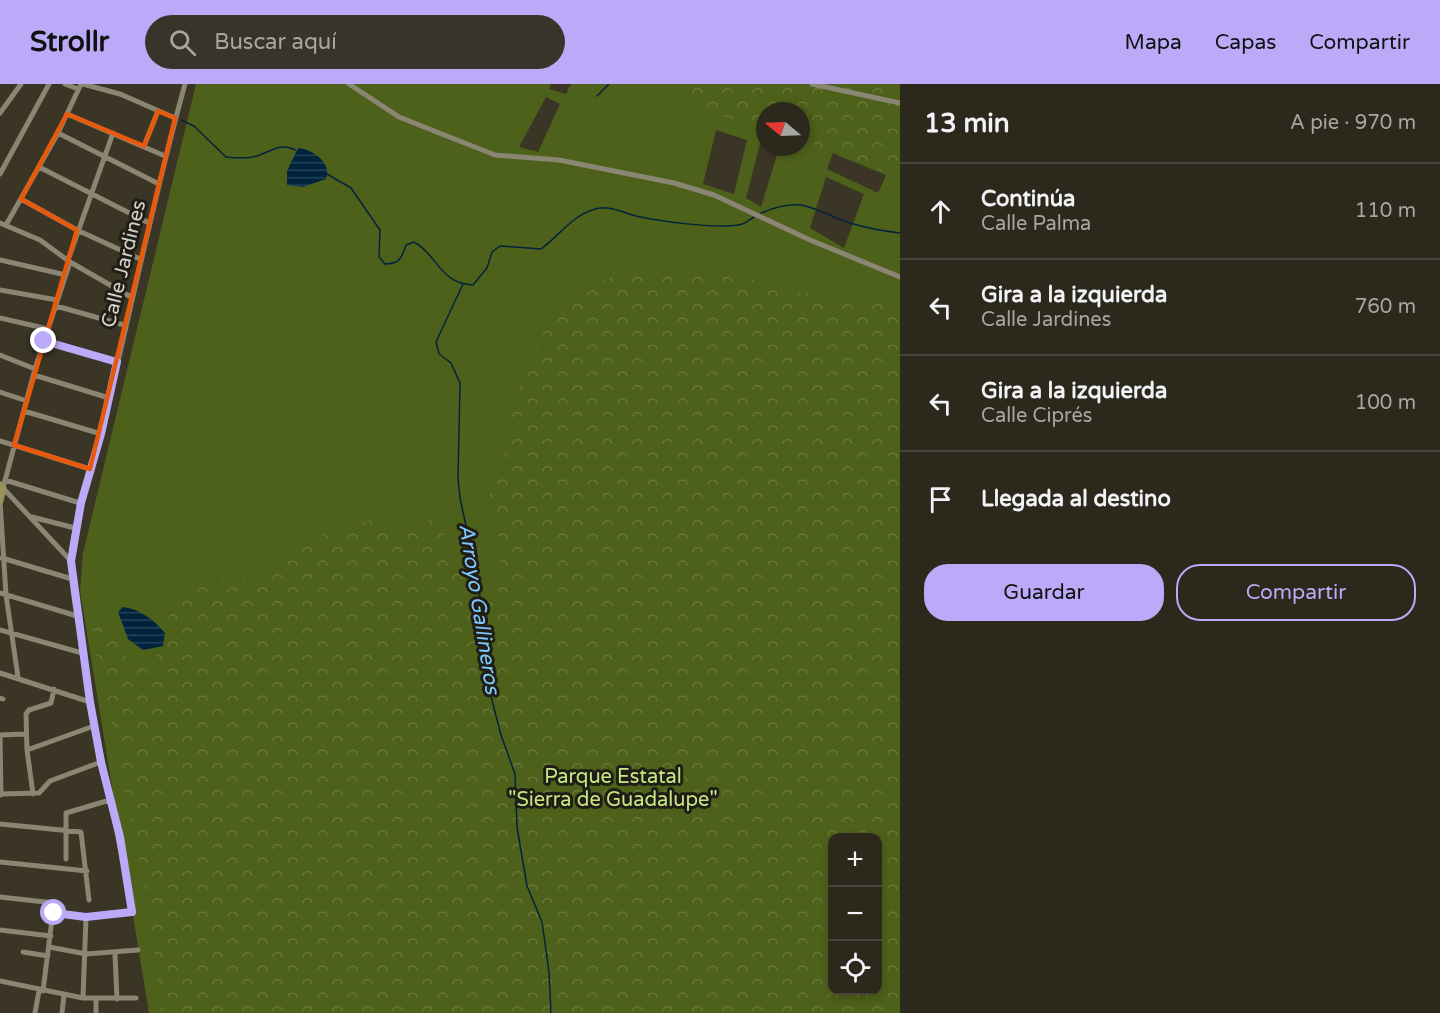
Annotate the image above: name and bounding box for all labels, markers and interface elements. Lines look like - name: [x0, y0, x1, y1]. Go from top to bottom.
- search box: [145, 15, 565, 69]
- text: Strollr: [30, 25, 109, 59]
- icon: search: [166, 26, 199, 59]
- text: Buscar aquí: [214, 29, 337, 55]
- text: Mapa: [1125, 30, 1182, 55]
- text: Capas: [1215, 30, 1276, 55]
- text: Compartir: [1309, 30, 1410, 55]
- north arrow: [756, 102, 810, 156]
- text: 13 min: [924, 108, 1010, 139]
- text: A pie · 970 m: [1290, 111, 1416, 135]
- text: Continúa: [981, 186, 1075, 212]
- icon: ahead: [924, 195, 957, 228]
- street label: Calle Jardines: [97, 198, 151, 330]
- text: 110 m: [1355, 199, 1416, 223]
- text: Calle Palma: [981, 212, 1091, 236]
- text: Gira a la izquierda: [981, 282, 1167, 308]
- icon: left: [924, 291, 957, 324]
- text: 760 m: [1355, 295, 1416, 319]
- text: Calle Jardines: [981, 308, 1111, 332]
- route end: [30, 327, 56, 353]
- text: Gira a la izquierda: [981, 378, 1167, 404]
- icon: left: [924, 387, 957, 420]
- text: 100 m: [1355, 391, 1416, 415]
- text: Calle Ciprés: [981, 404, 1092, 428]
- icon: arrive: [924, 483, 957, 516]
- text: Llegada al destino: [981, 486, 1171, 512]
- water label: Arroyo Gallineros: [453, 522, 505, 698]
- button: Guardar: [924, 564, 1164, 621]
- button: Compartir: [1176, 564, 1416, 621]
- park label: Parque Estatal "Sierra de Guadalupe": [508, 765, 718, 812]
- map controls: [828, 833, 882, 995]
- button: +: [828, 833, 882, 887]
- button: −: [828, 887, 882, 941]
- route start: [40, 899, 66, 925]
- button: locate: [828, 941, 882, 995]

